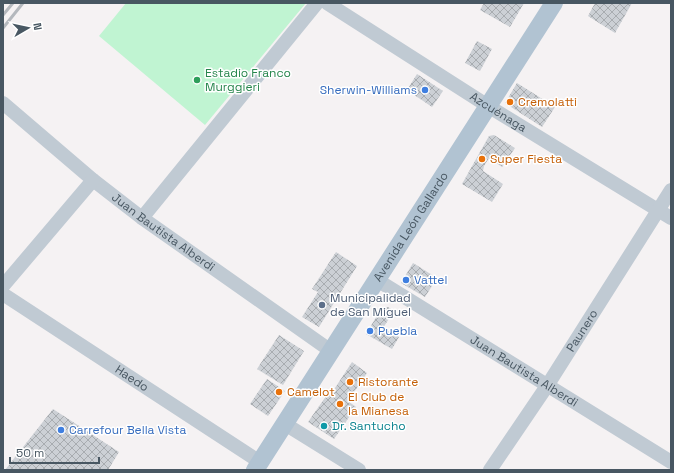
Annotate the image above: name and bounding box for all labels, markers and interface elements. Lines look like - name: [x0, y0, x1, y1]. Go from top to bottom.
- north arrow: [8, 8, 48, 48]
- text: N: [30, 22, 45, 31]
- place label: Estadio Franco Murggieri: [205, 65, 291, 95]
- marker: Estadio Franco Murggieri: [192, 75, 202, 85]
- place label: Sherwin-Williams: [320, 82, 417, 98]
- marker: Sherwin-Williams: [420, 85, 430, 95]
- street label: Azcuénaga: [467, 88, 530, 136]
- place label: Cremolatti: [518, 94, 577, 110]
- marker: Cremolatti: [505, 97, 515, 107]
- place label: Super Fiesta: [490, 151, 562, 167]
- marker: Super Fiesta: [477, 154, 487, 164]
- street label: Avenida León Gallardo: [370, 169, 452, 285]
- street label: Juan Bautista Alberdi: [108, 189, 218, 275]
- place label: Vattel: [414, 272, 447, 288]
- marker: Vattel: [401, 275, 411, 285]
- place label: Municipalidad de San Miguel: [330, 290, 411, 320]
- marker: Municipalidad de San Miguel: [317, 300, 327, 310]
- street label: Paunero: [563, 306, 601, 355]
- place label: Puebla: [378, 323, 417, 339]
- marker: Puebla: [365, 326, 375, 336]
- street label: Juan Bautista Alberdi: [467, 332, 581, 411]
- street label: Haedo: [112, 361, 152, 395]
- place label: Ristorante: [358, 374, 418, 390]
- marker: Ristorante: [345, 377, 355, 387]
- place label: Camelot: [287, 384, 335, 400]
- marker: Camelot: [274, 387, 284, 397]
- place label: El Club de la Mianesa: [348, 389, 409, 419]
- marker: El Club de la Mianesa: [335, 399, 345, 409]
- place label: Dr. Santucho: [332, 418, 406, 434]
- marker: Dr. Santucho: [319, 421, 329, 431]
- place label: Carrefour Bella Vista: [69, 422, 186, 438]
- marker: Carrefour Bella Vista: [56, 425, 66, 435]
- scale bar: [10, 439, 99, 465]
- text: 50 m: [16, 445, 44, 461]

